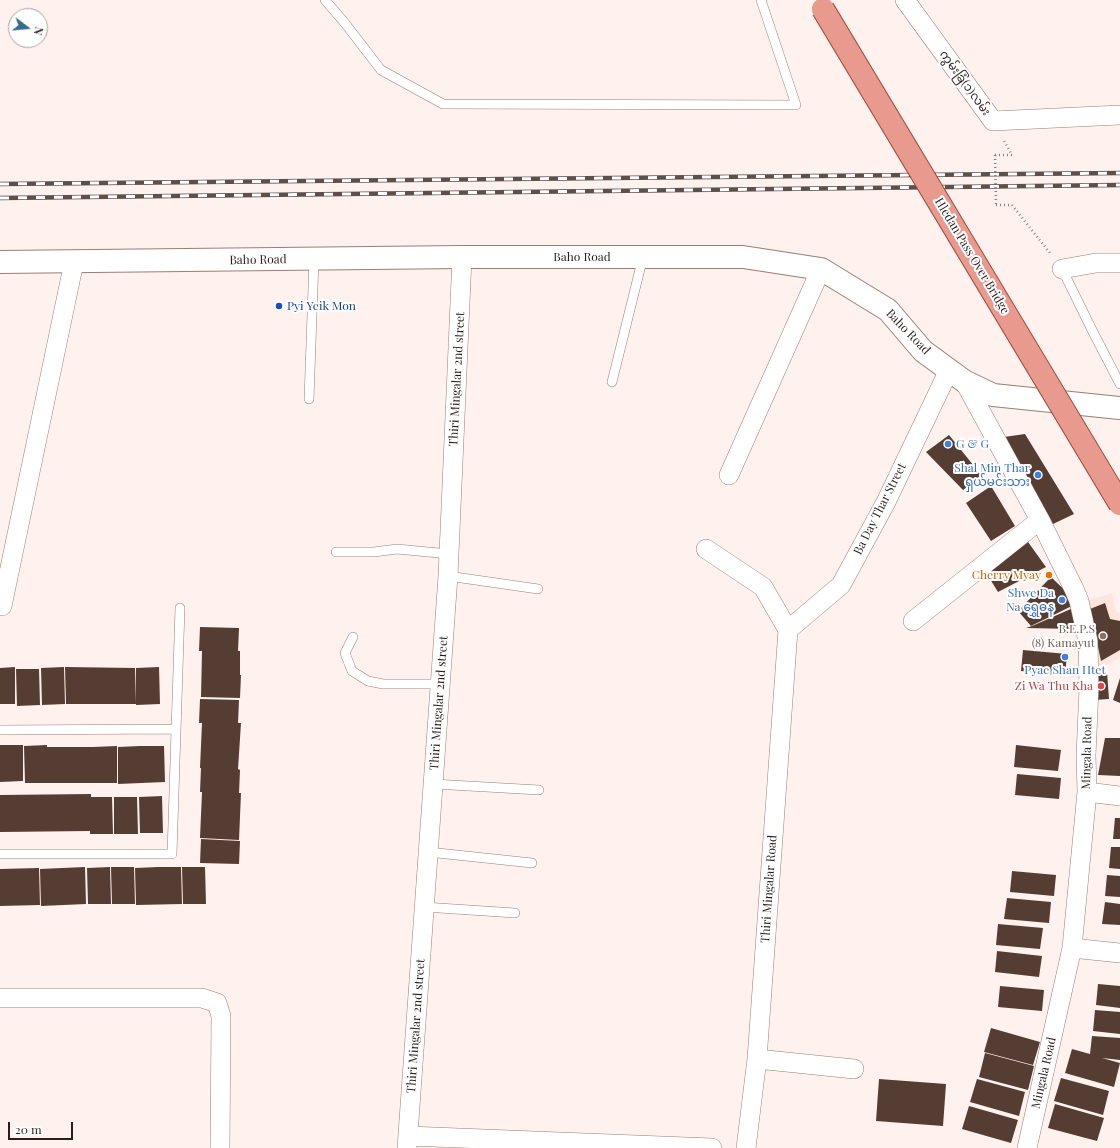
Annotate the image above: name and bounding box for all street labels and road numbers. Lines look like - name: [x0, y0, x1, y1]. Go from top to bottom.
- street label: ကွမ်းခြံ(၁)လမ်း: [937, 48, 993, 118]
- street label: Hledan Pass Over Bridge: [932, 195, 1012, 317]
- street label: Baho Road: [553, 250, 611, 264]
- street label: Baho Road: [229, 252, 287, 268]
- street label: Baho Road: [883, 306, 933, 358]
- street label: Thiri Mingalar 2nd street: [446, 311, 468, 447]
- street label: Ba Day Thar Street: [851, 461, 909, 557]
- street label: Thiri Mingalar 2nd street: [427, 635, 451, 771]
- street label: Mingala Road: [1079, 716, 1095, 790]
- street label: Thiri Mingalar Road: [758, 835, 780, 943]
- street label: Thiri Mingalar 2nd street: [404, 958, 428, 1094]
- street label: Mingala Road: [1029, 1036, 1059, 1110]

